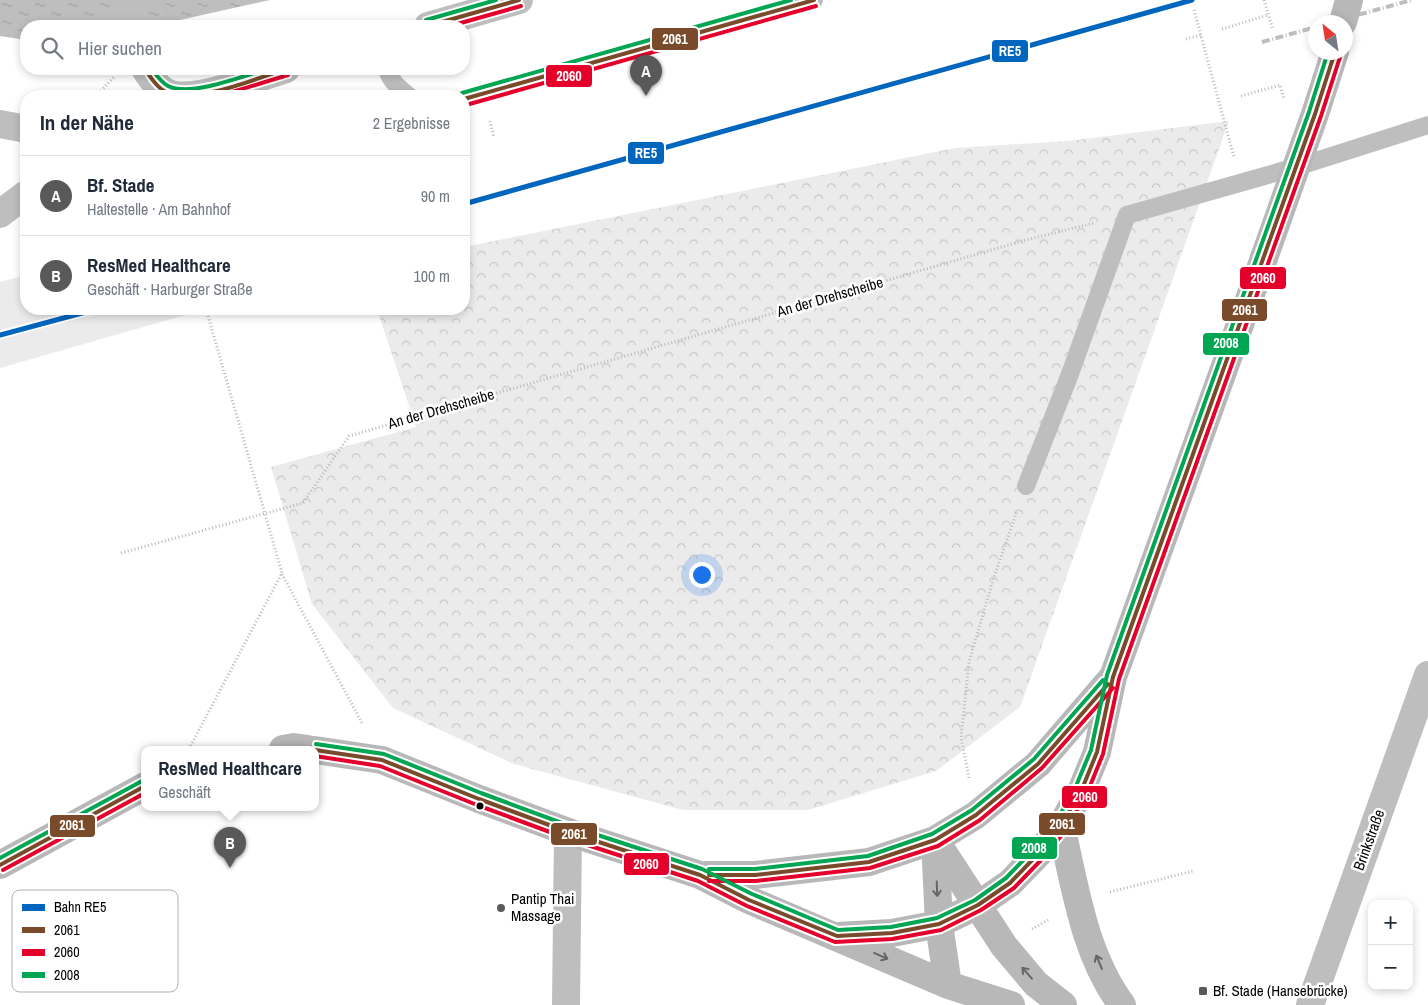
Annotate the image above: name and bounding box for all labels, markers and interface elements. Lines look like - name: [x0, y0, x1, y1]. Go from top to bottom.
- north arrow: [1308, 15, 1353, 60]
- search box: [20, 20, 470, 75]
- line badge: 2061: [651, 27, 699, 51]
- text: 2061: [662, 30, 688, 48]
- icon: search: [38, 34, 66, 62]
- text: Hier suchen: [78, 35, 162, 61]
- line badge: RE5: [991, 39, 1029, 63]
- text: RE5: [999, 42, 1022, 60]
- pin: A: [630, 55, 662, 96]
- line badge: 2060: [545, 64, 593, 88]
- text: 2060: [556, 67, 582, 85]
- text: In der Nähe: [40, 108, 134, 137]
- text: 2 Ergebnisse: [373, 112, 450, 134]
- line badge: RE5: [627, 141, 665, 165]
- text: RE5: [635, 144, 658, 162]
- text: Bf. Stade: [87, 172, 155, 198]
- text: A: [51, 185, 61, 207]
- text: 90 m: [421, 185, 450, 207]
- text: Haltestelle · Am Bahnhof: [87, 198, 231, 220]
- text: ResMed Healthcare: [87, 252, 231, 278]
- text: B: [51, 265, 61, 287]
- text: 100 m: [414, 265, 450, 287]
- line badge: 2060: [1239, 266, 1287, 290]
- text: 2060: [1250, 269, 1276, 287]
- street label: An der Drehscheibe: [773, 271, 885, 322]
- text: Geschäft · Harburger Straße: [87, 278, 253, 300]
- line badge: 2061: [1221, 298, 1268, 322]
- text: 2061: [1232, 301, 1258, 319]
- line badge: 2008: [1202, 332, 1250, 356]
- text: 2008: [1213, 334, 1239, 352]
- street label: An der Drehscheibe: [384, 383, 496, 434]
- your location: [689, 562, 715, 588]
- popup: [141, 746, 319, 811]
- text: ResMed Healthcare: [158, 755, 302, 781]
- text: Geschäft: [158, 781, 211, 803]
- line badge: 2060: [1061, 785, 1108, 809]
- text: 2060: [1072, 788, 1098, 806]
- unlabelled marker: [475, 801, 485, 811]
- street label: Brinkstraße: [1348, 806, 1389, 873]
- line badge: 2061: [1038, 812, 1086, 836]
- line badge: 2061: [49, 814, 96, 838]
- text: 2061: [1049, 815, 1075, 833]
- text: 2061: [59, 816, 85, 834]
- line badge: 2061: [550, 822, 598, 846]
- text: 2061: [561, 825, 587, 843]
- pin: B: [214, 827, 246, 868]
- line badge: 2008: [1011, 836, 1058, 860]
- text: 2008: [1021, 839, 1047, 857]
- line badge: 2060: [623, 852, 670, 876]
- text: 2060: [633, 855, 659, 873]
- one-way arrow: [933, 880, 942, 896]
- place label: Pantip Thai Massage: [511, 888, 574, 926]
- legend: [12, 890, 178, 992]
- text: Bahn RE5: [54, 898, 106, 916]
- map controls: [1368, 900, 1413, 990]
- button: +: [1368, 900, 1413, 945]
- marker: Pantip Thai Massage: [495, 902, 507, 914]
- text: 2061: [54, 921, 80, 939]
- text: 2060: [54, 943, 80, 961]
- button: −: [1368, 945, 1413, 990]
- one-way arrow: [873, 951, 888, 961]
- one-way arrow: [1093, 955, 1103, 970]
- text: 2008: [54, 966, 80, 984]
- one-way arrow: [1022, 967, 1033, 980]
- place label: Bf. Stade (Hansebrücke): [1213, 980, 1348, 1001]
- marker: Bf. Stade (Hansebrücke): [1197, 985, 1209, 997]

